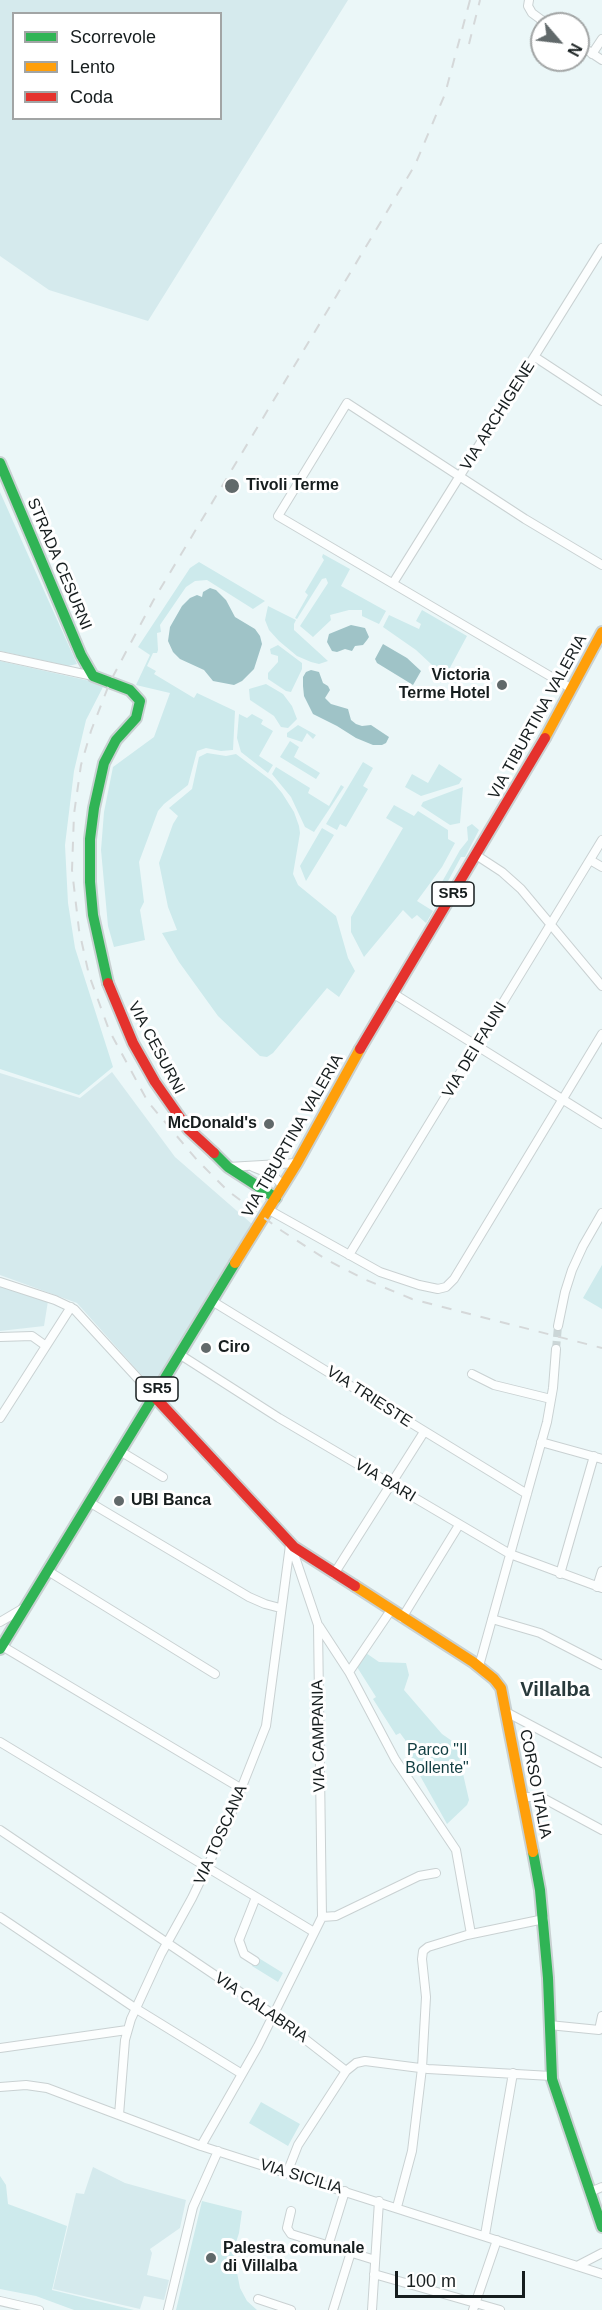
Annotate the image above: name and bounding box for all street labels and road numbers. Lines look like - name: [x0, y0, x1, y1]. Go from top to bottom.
- street label: VIA ARCHIGENE: [457, 358, 539, 474]
- street label: STRADA CESURNI: [23, 495, 95, 633]
- street label: VIA TIBURTINA VALERIA: [485, 631, 591, 803]
- road number: SR5: [432, 882, 474, 906]
- street label: VIA CESURNI: [124, 998, 188, 1098]
- street label: VIA DEI FAUNI: [439, 999, 511, 1101]
- street label: VIA TIBURTINA VALERIA: [238, 1051, 348, 1221]
- street label: VIA TRIESTE: [323, 1362, 415, 1432]
- road number: SR5: [136, 1377, 178, 1401]
- street label: VIA BARI: [351, 1455, 419, 1507]
- street label: VIA CAMPANIA: [308, 1680, 330, 1792]
- street label: CORSO ITALIA: [515, 1728, 555, 1840]
- street label: VIA TOSCANA: [190, 1782, 252, 1888]
- street label: VIA CALABRIA: [211, 1969, 311, 2047]
- street label: VIA SICILIA: [257, 2155, 345, 2199]

